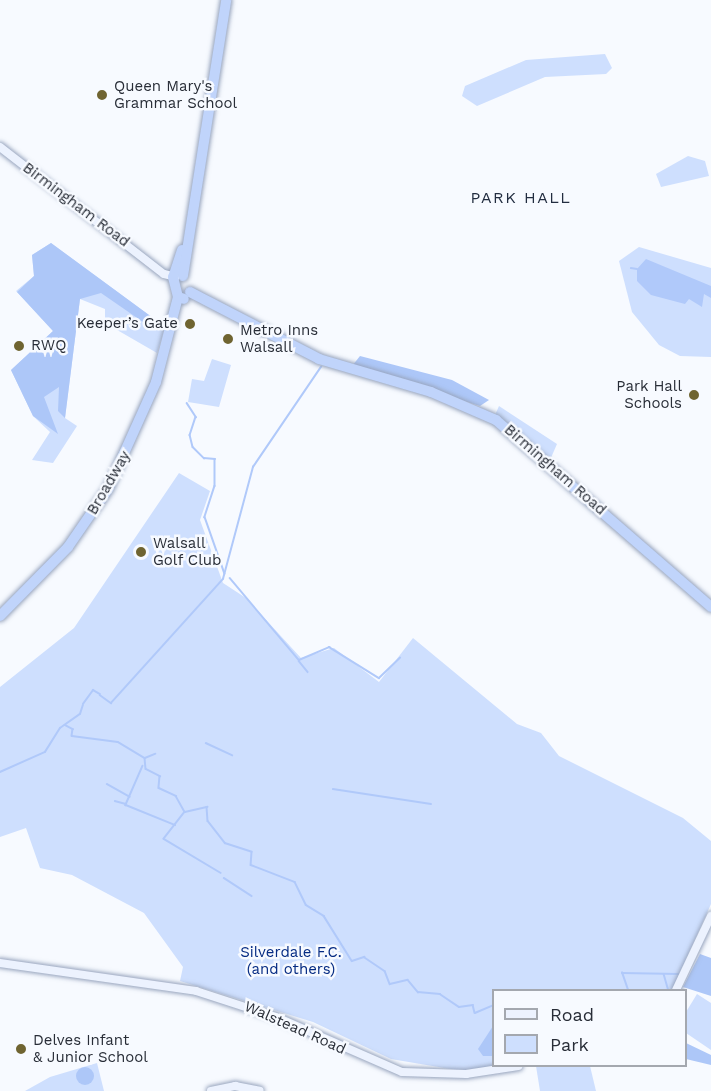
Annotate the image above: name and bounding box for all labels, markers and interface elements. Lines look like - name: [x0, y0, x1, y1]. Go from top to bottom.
- place label: Queen Mary's Grammar School: [114, 77, 237, 112]
- marker: Queen Mary's Grammar School: [95, 88, 109, 102]
- street label: Birmingham Road: [19, 159, 133, 251]
- district label: PARK HALL: [470, 188, 572, 208]
- place label: Keeper’s Gate: [77, 315, 178, 333]
- marker: Keeper’s Gate: [183, 317, 197, 331]
- place label: Metro Inns Walsall: [240, 321, 318, 356]
- marker: Metro Inns Walsall: [221, 332, 235, 346]
- place label: RWQ: [31, 337, 66, 355]
- marker: RWQ: [12, 339, 26, 353]
- place label: Park Hall Schools: [616, 377, 682, 412]
- marker: Park Hall Schools: [687, 388, 701, 402]
- street label: Birmingham Road: [500, 421, 610, 519]
- street label: Broadway: [84, 448, 134, 518]
- place label: Walsall Golf Club: [153, 534, 222, 569]
- marker: Walsall Golf Club: [134, 545, 148, 559]
- park label: Silverdale F.C. (and others): [240, 943, 342, 978]
- legend: [492, 989, 687, 1067]
- street label: Walstead Road: [241, 998, 349, 1058]
- text: Road: [550, 1004, 594, 1025]
- place label: Delves Infant & Junior School: [33, 1031, 148, 1066]
- text: Park: [550, 1034, 589, 1055]
- marker: Delves Infant & Junior School: [14, 1042, 28, 1056]

